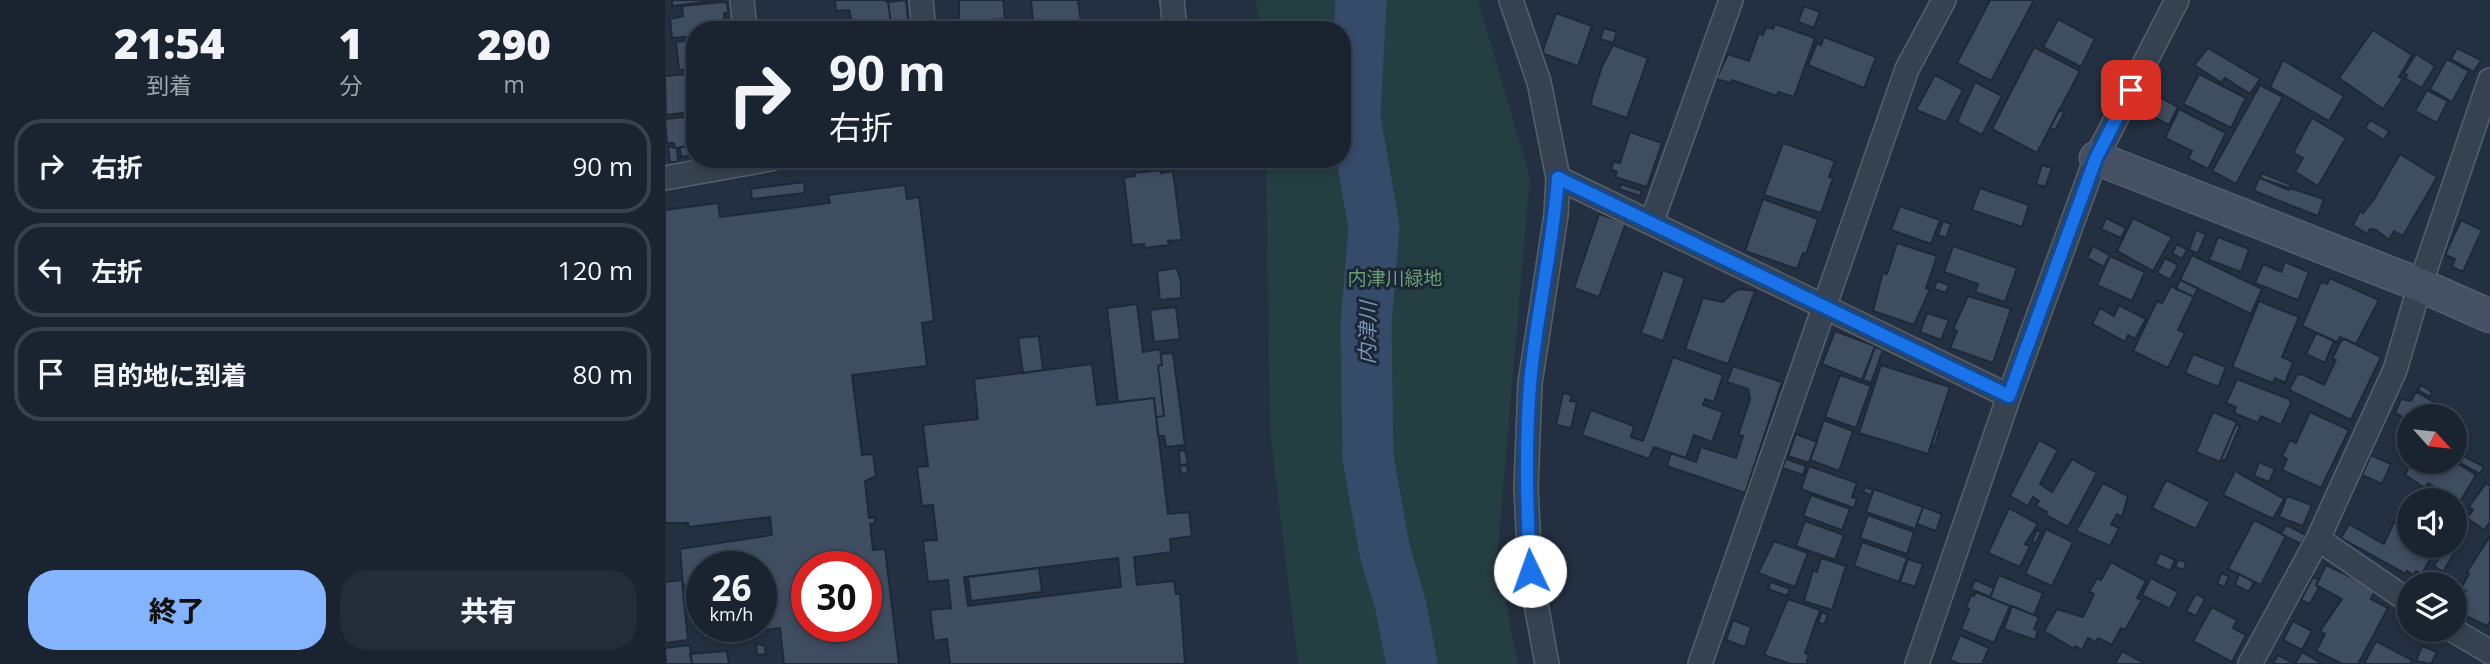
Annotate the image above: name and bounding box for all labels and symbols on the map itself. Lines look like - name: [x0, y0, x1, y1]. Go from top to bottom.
- pin: [2101, 60, 2161, 120]
- park label: 内津川緑地: [1347, 265, 1443, 291]
- water label: 内津川: [1352, 299, 1382, 365]
- north arrow: [2397, 404, 2467, 474]
- position arrow: [1493, 534, 1567, 608]
- speed limit sign: 30: [791, 551, 882, 642]

